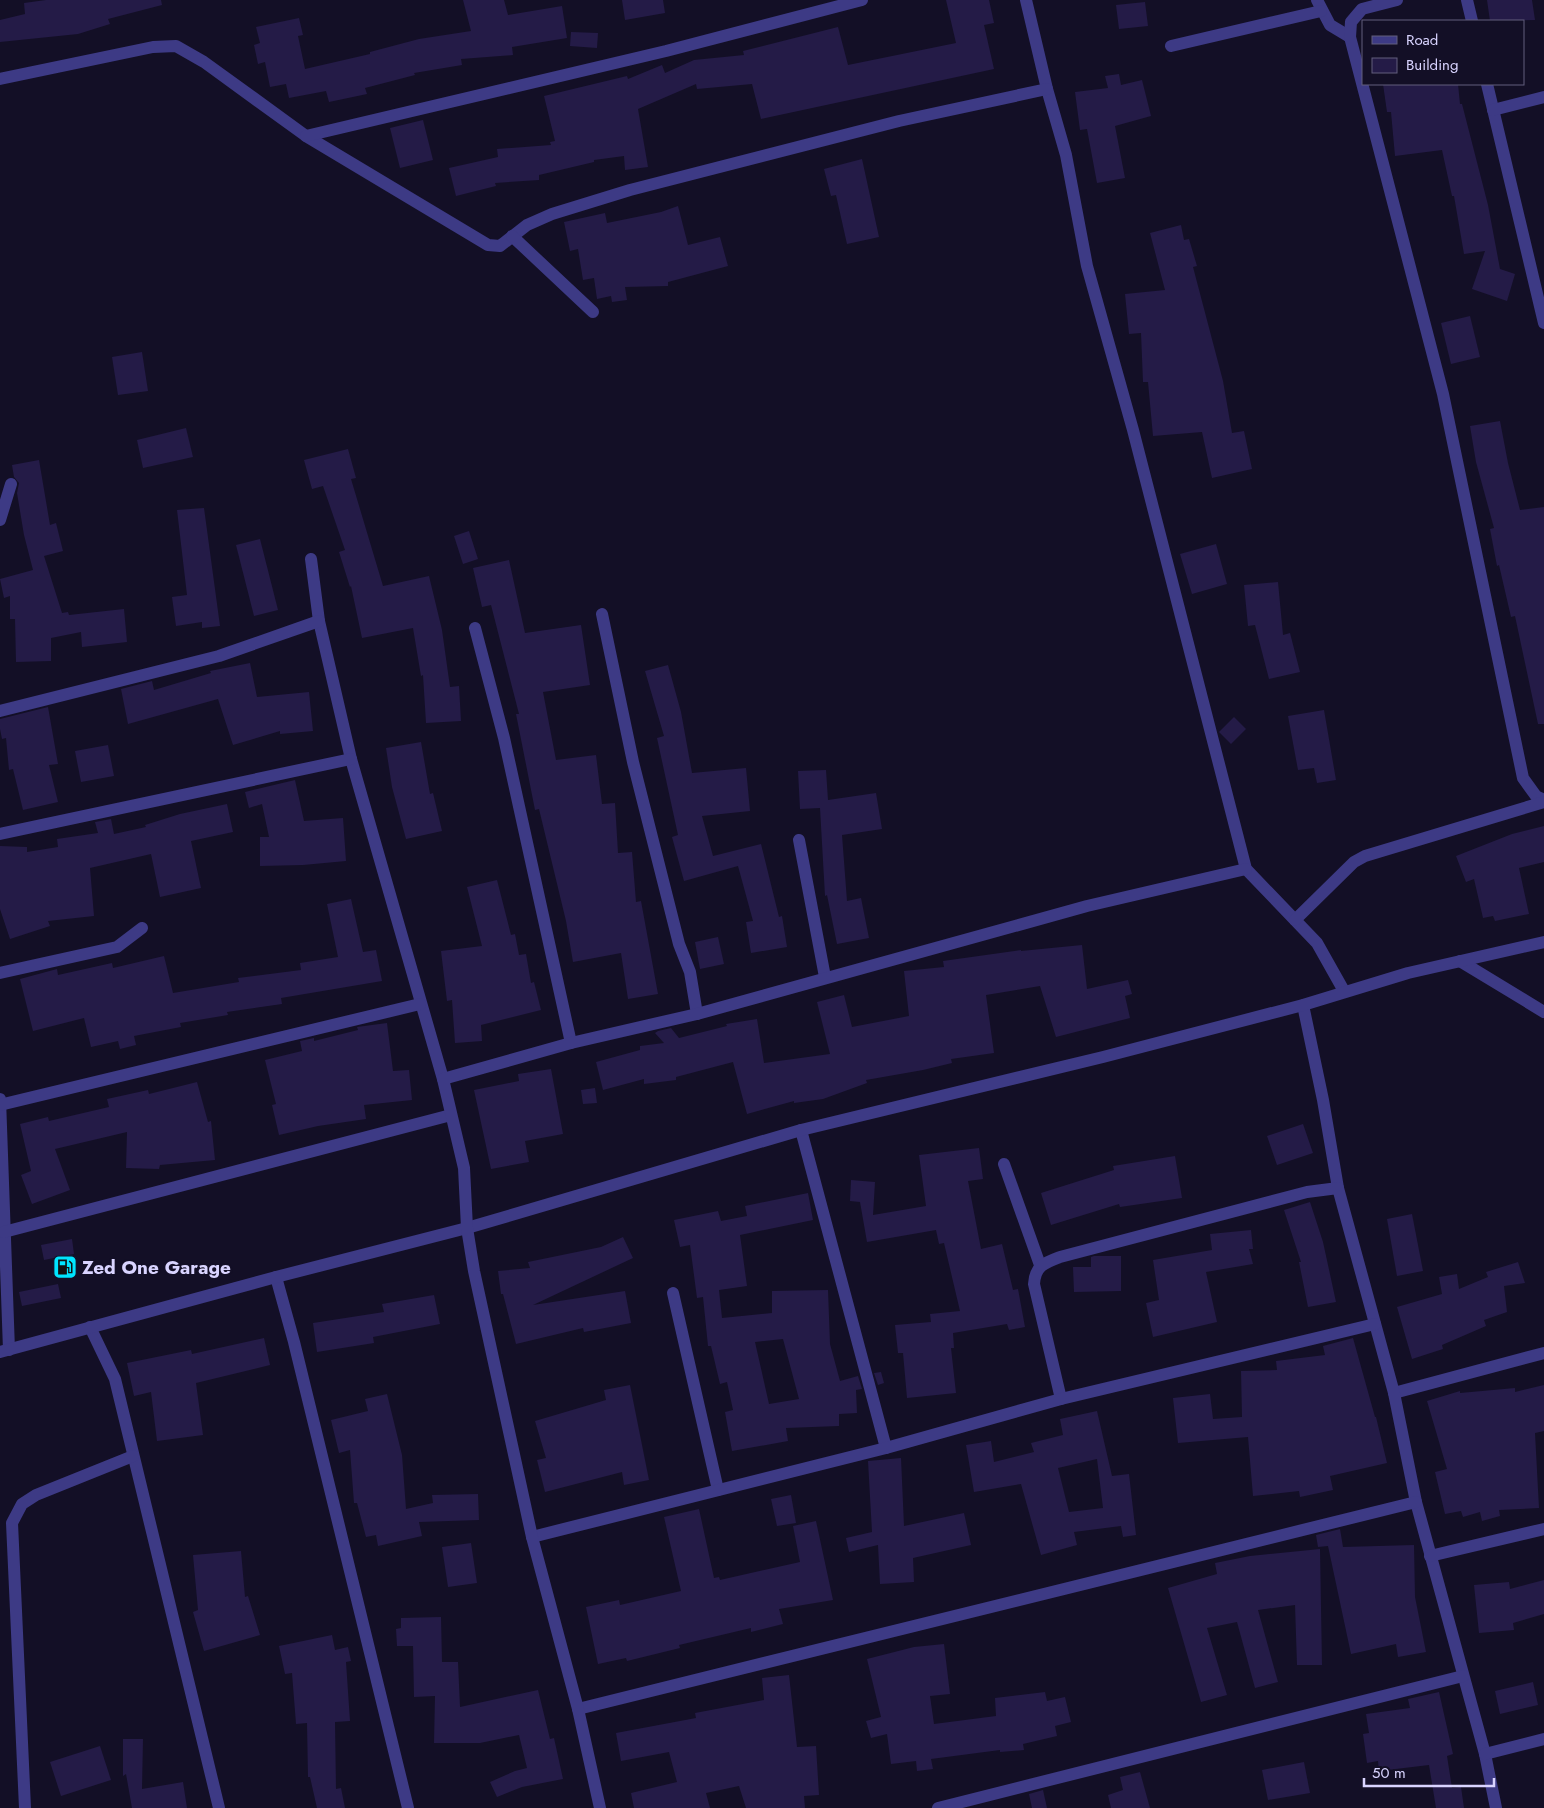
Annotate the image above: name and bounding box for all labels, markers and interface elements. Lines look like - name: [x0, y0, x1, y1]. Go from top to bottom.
- legend: [1362, 20, 1524, 85]
- text: Road: [1406, 29, 1438, 51]
- text: Building: [1406, 54, 1458, 76]
- fuel station icon: Zed One Garage: [52, 1254, 78, 1280]
- place label: Zed One Garage: [82, 1254, 231, 1281]
- scale bar: [1364, 1756, 1494, 1788]
- text: 50 m: [1372, 1762, 1406, 1784]

